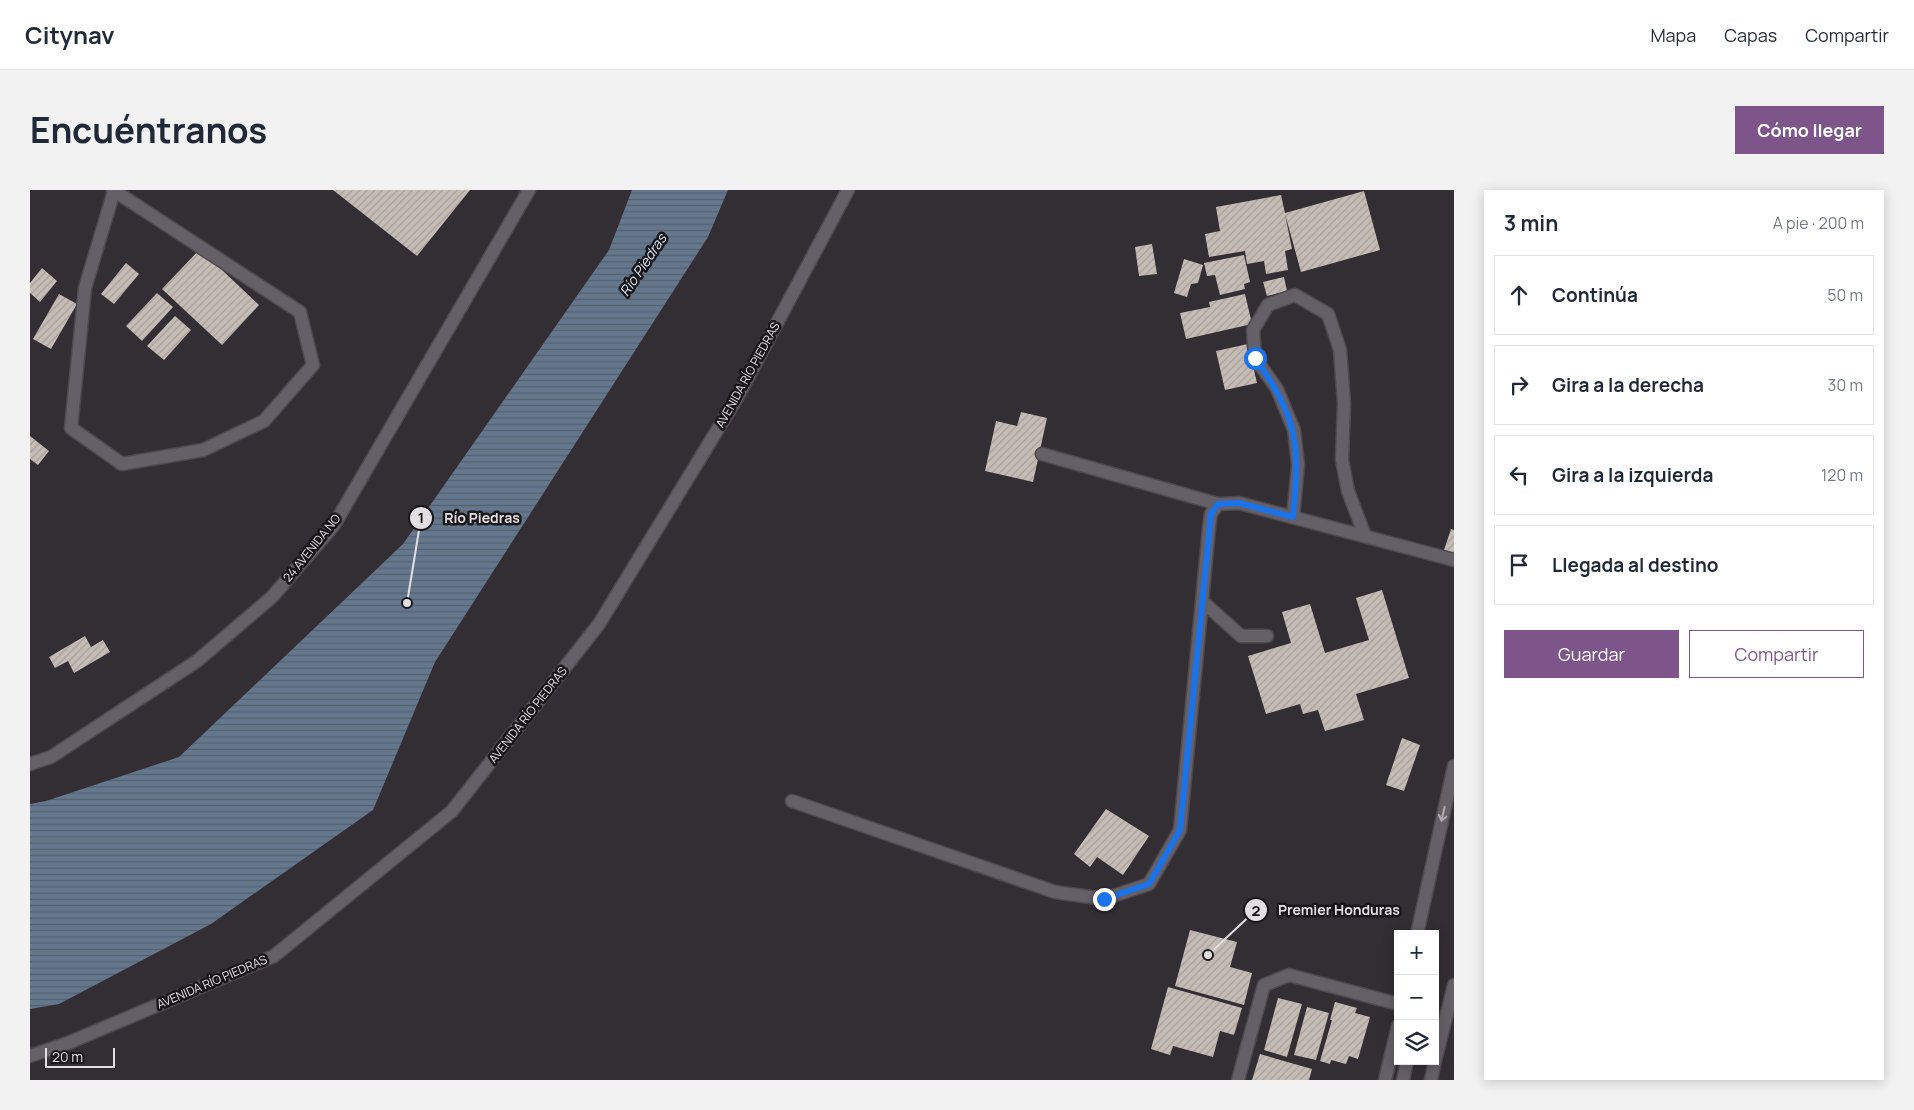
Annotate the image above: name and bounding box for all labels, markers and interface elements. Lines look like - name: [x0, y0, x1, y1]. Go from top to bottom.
- text: Citynav: [25, 18, 115, 51]
- text: Mapa: [1650, 23, 1696, 47]
- text: Capas: [1724, 23, 1777, 47]
- text: Compartir: [1805, 23, 1889, 47]
- text: Encuéntranos: [30, 106, 267, 154]
- button: Cómo llegar: [1735, 106, 1884, 154]
- text: 3 min: [1504, 209, 1558, 237]
- text: A pie · 200 m: [1773, 212, 1864, 234]
- water label: Río Piedras: [615, 228, 671, 300]
- icon: ahead: [1505, 281, 1533, 309]
- text: Continúa: [1552, 282, 1638, 308]
- text: 50 m: [1827, 284, 1863, 306]
- street label: AVENIDA RÍO PIEDRAS: [711, 319, 784, 431]
- route start: [1244, 347, 1267, 370]
- icon: right: [1505, 371, 1533, 399]
- text: Gira a la derecha: [1552, 372, 1704, 398]
- text: 30 m: [1828, 374, 1863, 396]
- icon: left: [1505, 461, 1533, 489]
- text: Gira a la izquierda: [1552, 462, 1713, 488]
- text: 120 m: [1821, 464, 1863, 486]
- callout: Río Piedras: [409, 504, 529, 533]
- text: 1: [418, 507, 424, 528]
- text: Río Piedras: [444, 508, 520, 527]
- street label: 24 AVENIDA NO: [279, 510, 344, 585]
- icon: arrive: [1505, 551, 1533, 579]
- text: Llegada al destino: [1552, 552, 1719, 578]
- button: Guardar: [1504, 630, 1679, 678]
- button: Compartir: [1689, 630, 1864, 678]
- street label: AVENIDA RÍO PIEDRAS: [484, 663, 571, 767]
- one-way arrow: [1438, 806, 1448, 822]
- route end: [1093, 888, 1116, 911]
- callout: Premier Honduras: [1244, 896, 1410, 925]
- text: 2: [1252, 900, 1261, 921]
- text: Premier Honduras: [1278, 900, 1400, 919]
- map controls: [1394, 930, 1439, 1065]
- button: +: [1394, 930, 1439, 975]
- street label: AVENIDA RÍO PIEDRAS: [154, 951, 270, 1012]
- button: −: [1394, 975, 1439, 1020]
- button: layers: [1394, 1020, 1439, 1065]
- scale bar: [45, 1045, 115, 1068]
- text: 20 m: [52, 1047, 83, 1066]

